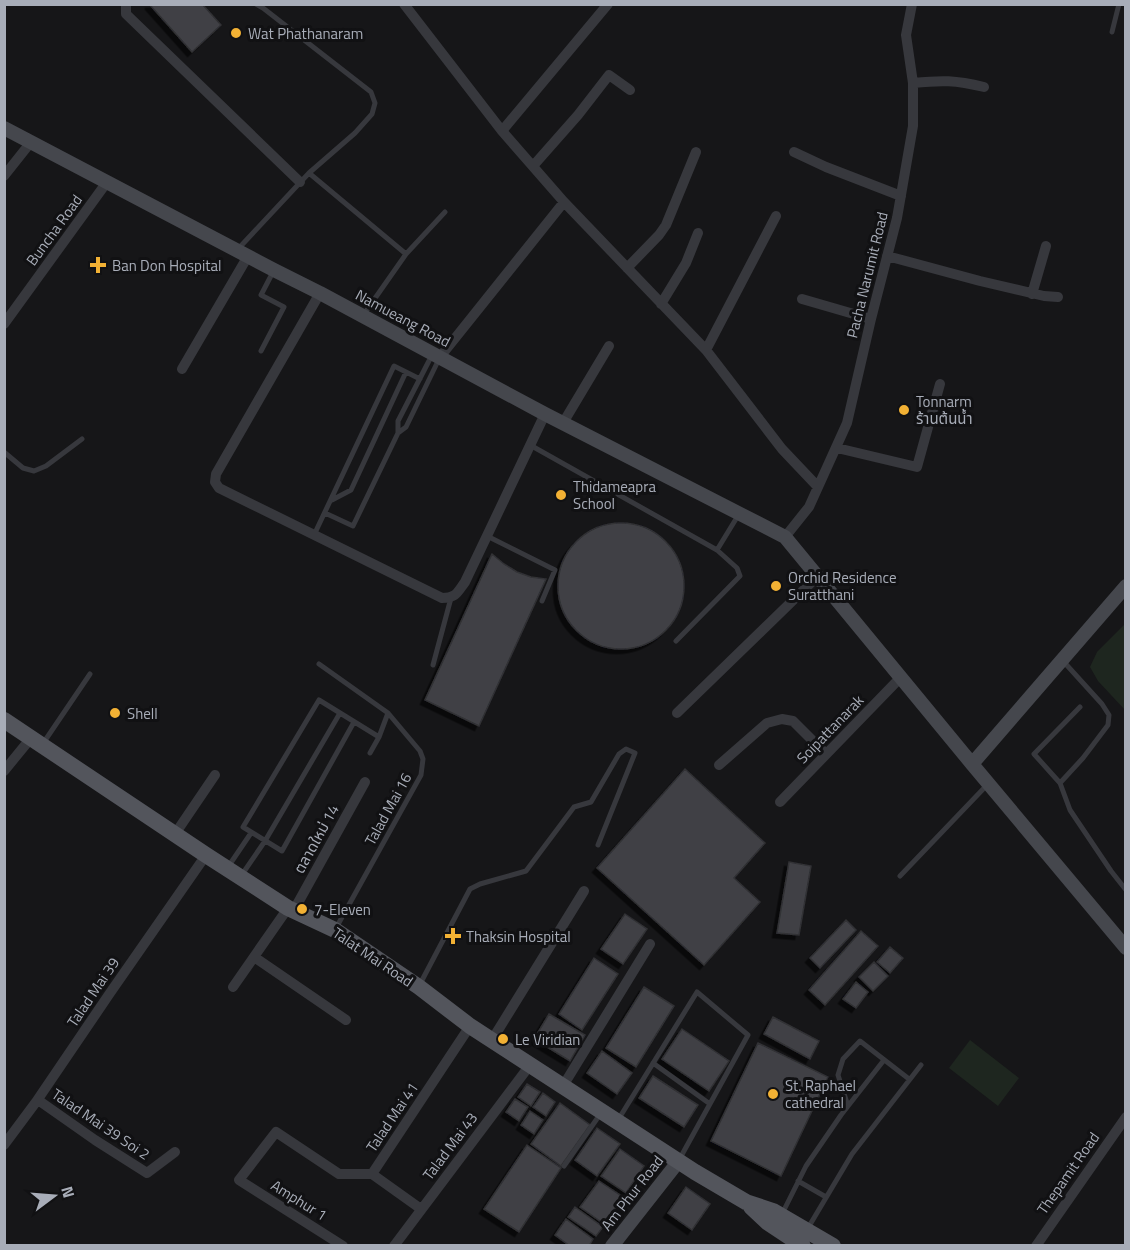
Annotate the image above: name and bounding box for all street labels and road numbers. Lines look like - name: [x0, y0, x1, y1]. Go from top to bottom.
- street label: Buncha Road: [20, 190, 88, 270]
- street label: Pacha Narumit Road: [840, 209, 894, 341]
- street label: Namueang Road: [351, 283, 455, 353]
- street label: Soipattanarak: [791, 689, 869, 769]
- street label: Talad Mai 16: [359, 769, 417, 849]
- street label: ตลาดใหม่ 14: [288, 800, 344, 878]
- street label: Talat Mai Road: [328, 922, 418, 992]
- street label: Talad Mai 39: [61, 952, 125, 1032]
- street label: Talad Mai 41: [360, 1077, 424, 1157]
- street label: Talad Mai 39 Soi 2: [47, 1083, 155, 1165]
- street label: Talad Mai 43: [417, 1107, 483, 1185]
- street label: Thepamit Road: [1031, 1127, 1105, 1219]
- street label: Am Phur Road: [595, 1150, 669, 1236]
- street label: Amphur 1: [266, 1174, 332, 1226]

